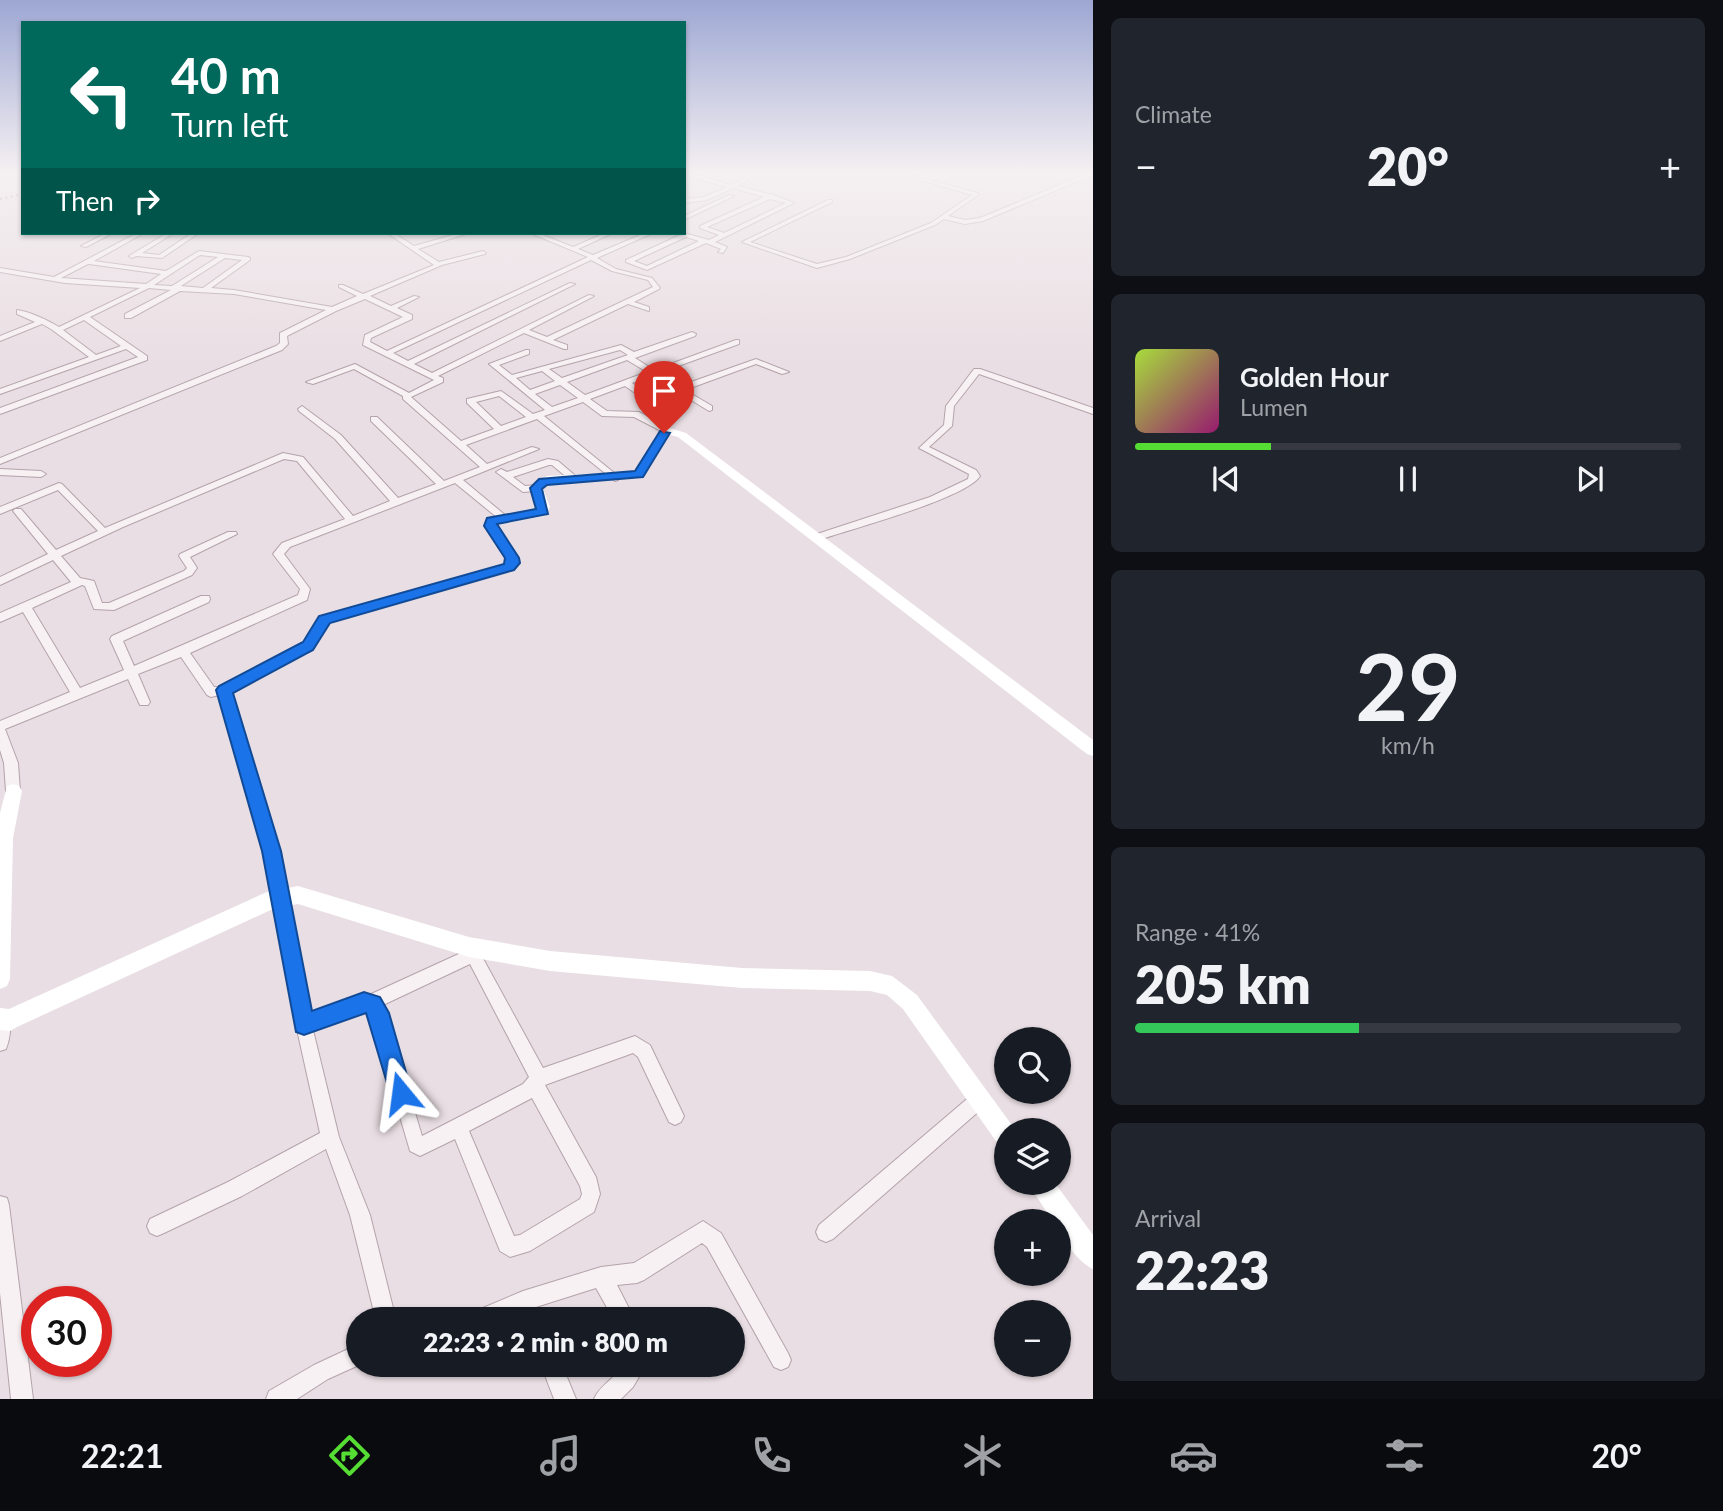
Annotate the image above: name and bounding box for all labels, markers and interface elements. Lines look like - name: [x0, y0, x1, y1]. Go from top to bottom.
- text: 40 m: [171, 46, 281, 104]
- icon: left: [56, 49, 147, 140]
- text: Climate: [1135, 100, 1212, 128]
- text: Turn left: [171, 105, 288, 144]
- text: 20°: [1367, 135, 1449, 197]
- text: −: [1135, 143, 1157, 189]
- text: +: [1659, 143, 1681, 189]
- icon: right: [128, 182, 166, 220]
- text: Then: [56, 185, 114, 217]
- pin: [634, 361, 694, 433]
- text: Golden Hour: [1240, 361, 1389, 393]
- icon: arrive: [645, 372, 683, 410]
- text: Lumen: [1240, 393, 1308, 421]
- icon: previous: [1207, 460, 1245, 498]
- icon: pause: [1389, 460, 1427, 498]
- icon: next: [1571, 460, 1609, 498]
- text: 29: [1355, 631, 1461, 740]
- text: km/h: [1381, 731, 1435, 759]
- text: Range · 41%: [1135, 918, 1260, 946]
- text: 205 km: [1135, 953, 1311, 1015]
- map controls: [994, 1027, 1071, 1377]
- button: search: [994, 1027, 1071, 1104]
- position arrow: [364, 1056, 438, 1130]
- button: layers: [994, 1118, 1071, 1195]
- text: Arrival: [1135, 1204, 1201, 1232]
- button: +: [994, 1209, 1071, 1286]
- text: 22:23: [1135, 1239, 1269, 1301]
- speed limit sign: 30: [21, 1286, 112, 1377]
- button: −: [994, 1300, 1071, 1377]
- text: 22:23 · 2 min · 800 m: [423, 1326, 668, 1358]
- icon: directions: [325, 1431, 374, 1480]
- icon: music: [536, 1431, 585, 1480]
- icon: phone: [747, 1431, 796, 1480]
- icon: climate: [958, 1431, 1007, 1480]
- icon: car: [1169, 1431, 1218, 1480]
- icon: filters: [1380, 1431, 1429, 1480]
- text: 22:21: [81, 1436, 163, 1475]
- text: 20°: [1591, 1436, 1642, 1475]

